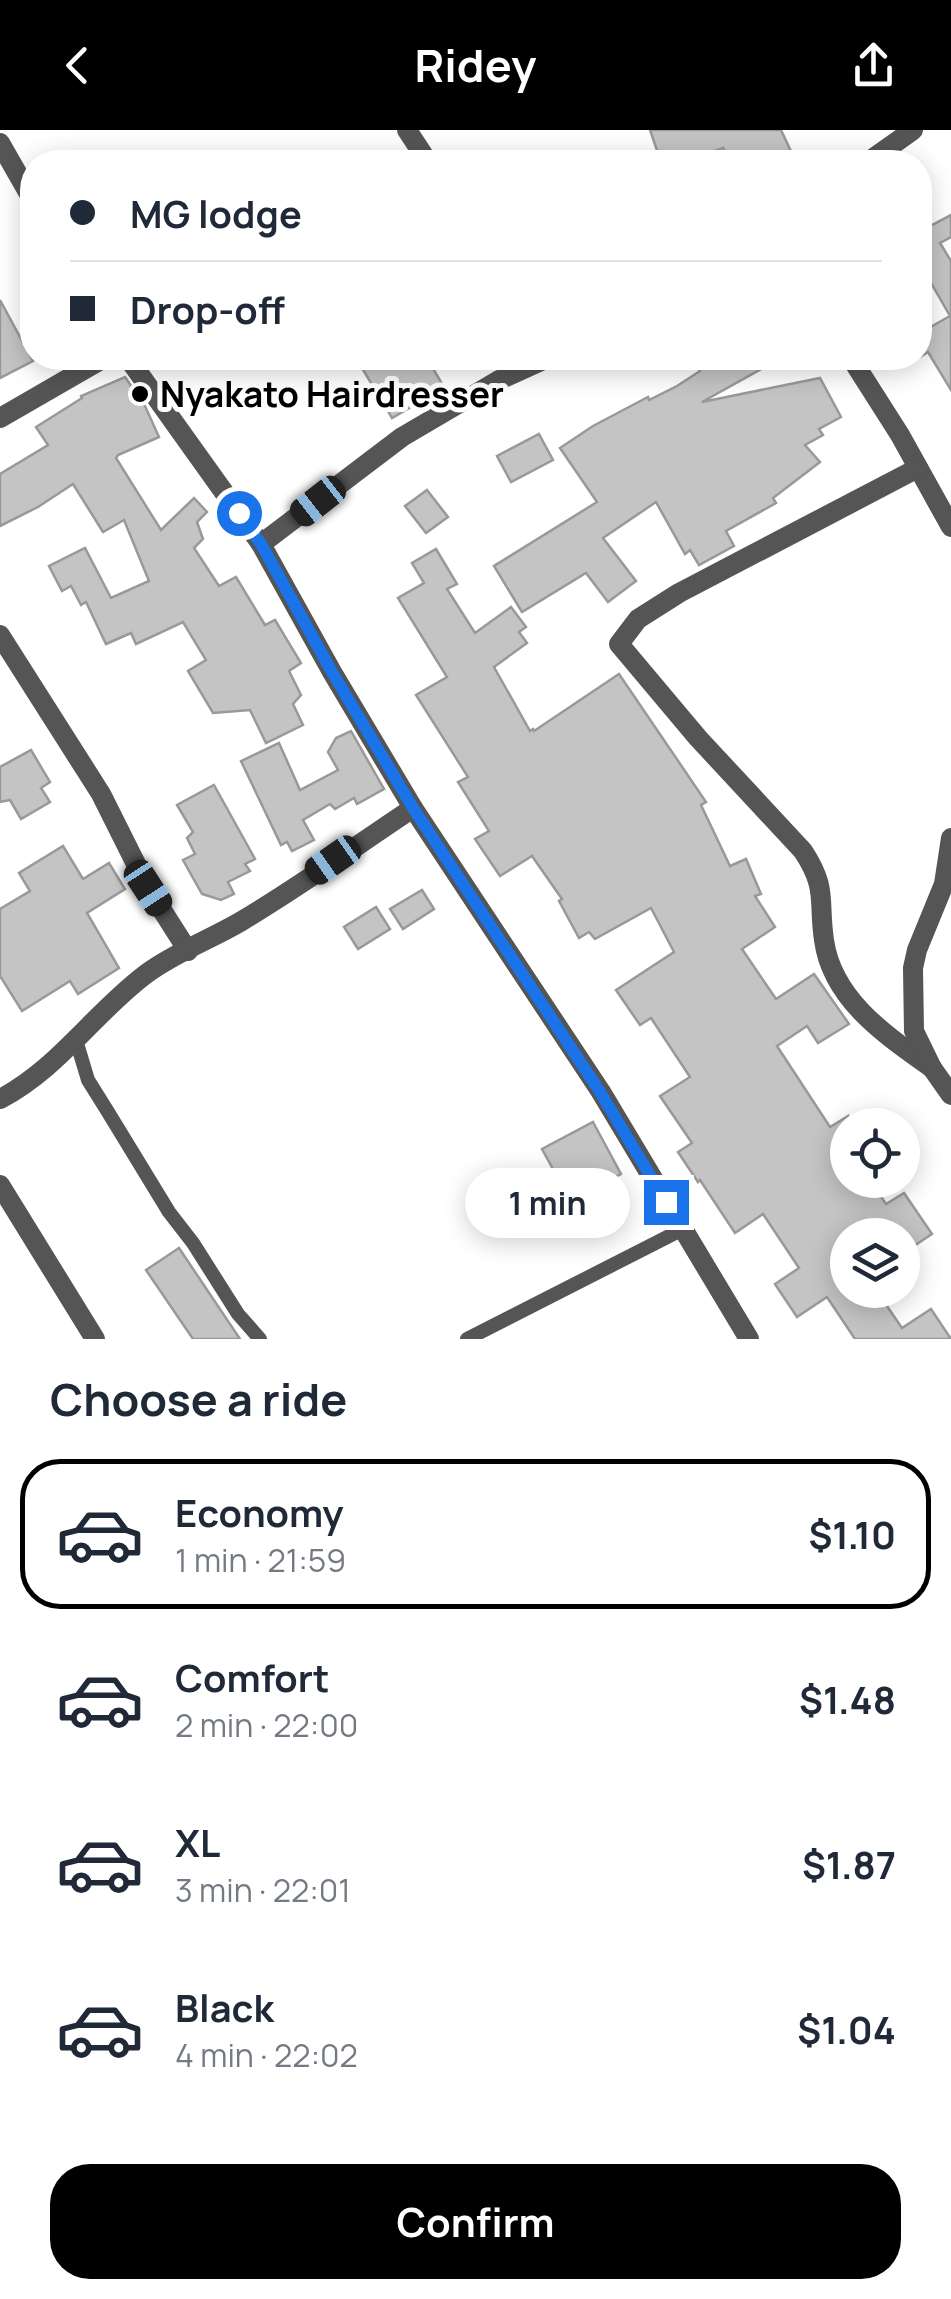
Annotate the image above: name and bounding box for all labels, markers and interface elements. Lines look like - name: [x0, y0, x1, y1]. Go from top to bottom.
- text: Ridey: [415, 34, 536, 96]
- icon: back: [50, 38, 105, 93]
- icon: share: [846, 38, 901, 93]
- text: MG lodge: [130, 187, 302, 239]
- text: Drop-off: [130, 283, 285, 335]
- place label: Nyakato Hairdresser: [160, 370, 504, 418]
- marker: Nyakato Hairdresser: [129, 383, 151, 405]
- car: [285, 471, 351, 531]
- route start: [217, 491, 262, 536]
- car: [300, 831, 366, 889]
- car: [119, 855, 177, 921]
- map controls: [830, 1108, 920, 1308]
- button: locate: [830, 1108, 920, 1198]
- callout: 1 min: [466, 1167, 631, 1237]
- route end: [644, 1180, 689, 1225]
- text: 1 min: [508, 1181, 587, 1225]
- button: layers: [830, 1218, 920, 1308]
- text: Choose a ride: [50, 1368, 347, 1430]
- text: Economy: [175, 1486, 344, 1538]
- icon: car: [55, 1489, 145, 1579]
- text: $1.10: [808, 1508, 896, 1560]
- text: 1 min · 21:59: [175, 1538, 346, 1582]
- text: Comfort: [175, 1651, 329, 1703]
- icon: car: [55, 1654, 145, 1744]
- text: $1.48: [799, 1673, 896, 1725]
- text: 2 min · 22:00: [175, 1703, 358, 1747]
- text: XL: [175, 1816, 220, 1868]
- icon: car: [55, 1819, 145, 1909]
- text: $1.87: [802, 1838, 896, 1890]
- text: 3 min · 22:01: [175, 1868, 351, 1912]
- text: Black: [175, 1981, 274, 2033]
- icon: car: [55, 1984, 145, 2074]
- text: $1.04: [797, 2003, 896, 2055]
- text: 4 min · 22:02: [175, 2033, 358, 2077]
- button: Confirm: [50, 2164, 901, 2279]

